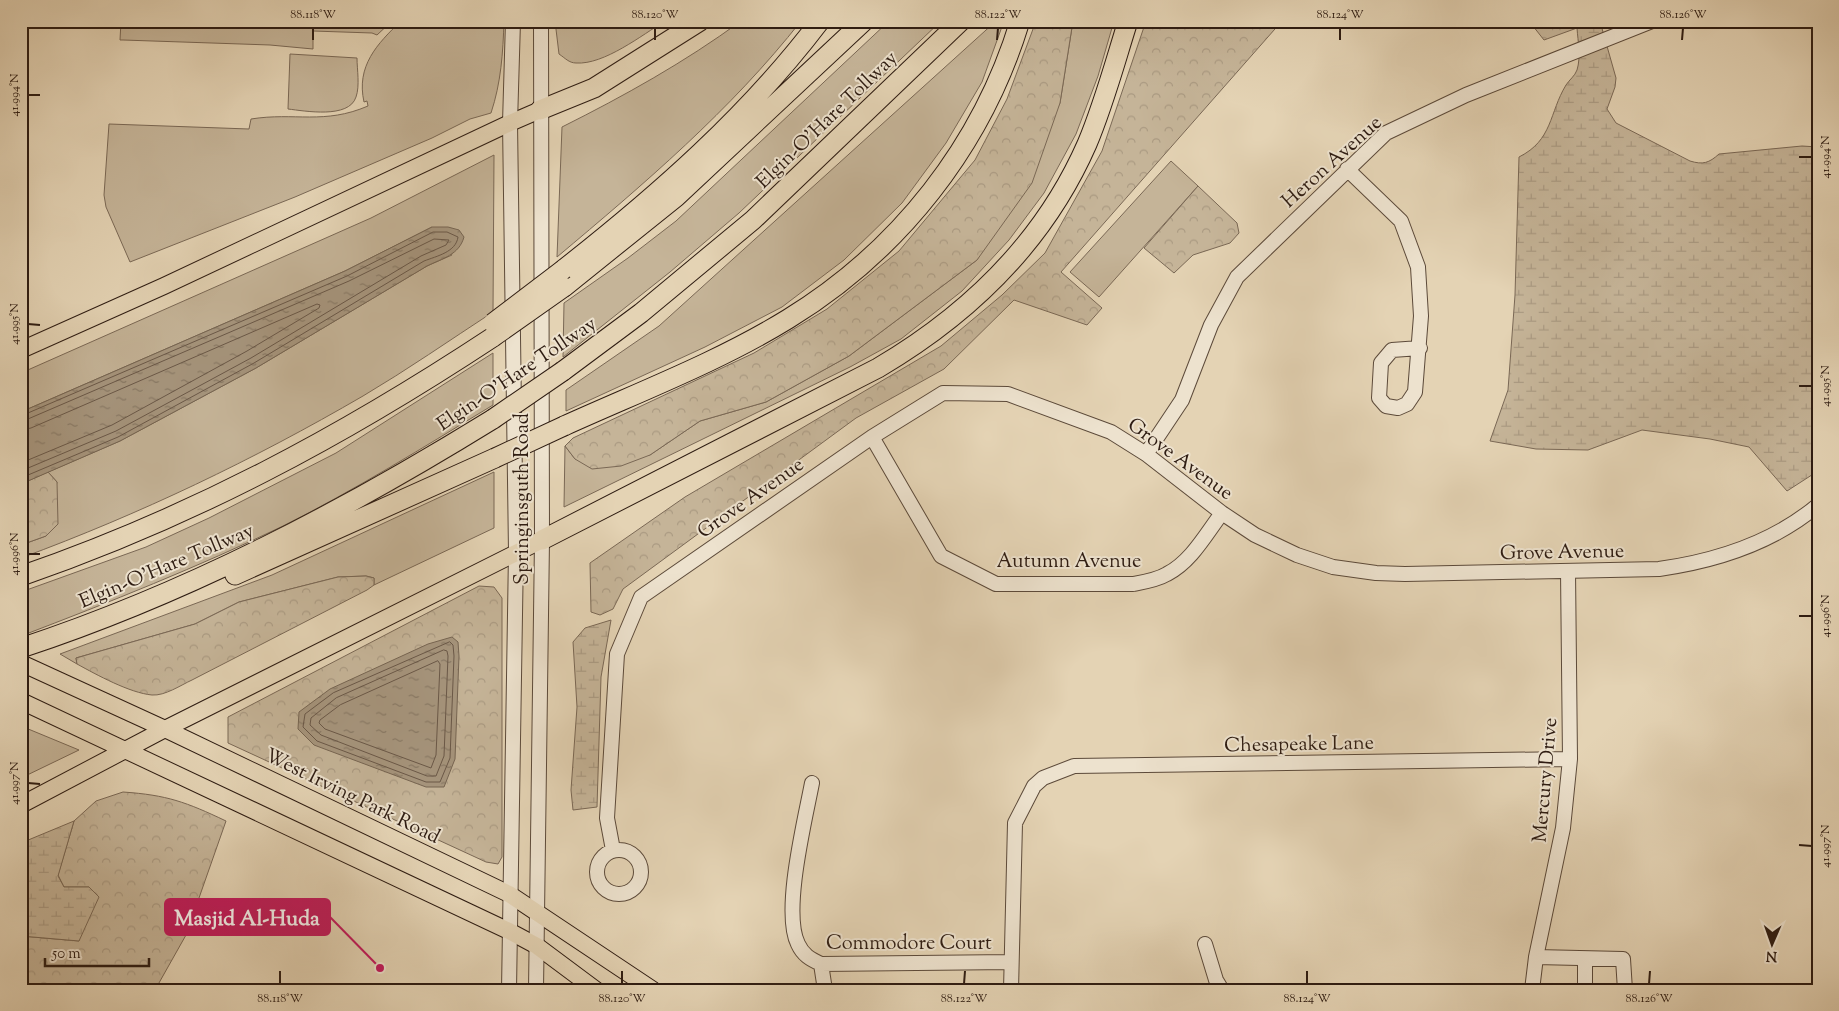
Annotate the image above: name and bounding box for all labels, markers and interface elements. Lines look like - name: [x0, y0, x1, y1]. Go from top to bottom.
- text: 88.118°W: [290, 6, 336, 24]
- text: 88.120°W: [631, 6, 679, 24]
- text: 88.122°W: [975, 6, 1022, 24]
- text: 88.124°W: [1317, 6, 1364, 24]
- text: 88.126°W: [1660, 6, 1707, 24]
- street label: Elgin-O'Hare Tollway: [750, 45, 905, 196]
- text: 41.994°N: [6, 73, 24, 117]
- street label: Heron Avenue: [1276, 110, 1389, 216]
- text: 41.994°N: [1817, 135, 1835, 179]
- text: 41.995°N: [6, 303, 24, 345]
- street label: Elgin-O'Hare Tollway: [432, 311, 603, 440]
- text: 41.995°N: [1817, 365, 1835, 407]
- street label: Grove Avenue: [1121, 412, 1238, 508]
- street label: Springinsguth Road: [509, 413, 538, 585]
- street label: Grove Avenue: [692, 451, 811, 547]
- street label: Elgin-O'Hare Tollway: [75, 517, 259, 617]
- text: 41.996°N: [6, 532, 24, 576]
- street label: Grove Avenue: [1500, 538, 1625, 569]
- street label: Autumn Avenue: [997, 548, 1141, 577]
- text: 41.996°N: [1817, 594, 1835, 638]
- street label: Mercury Drive: [1527, 717, 1566, 844]
- street label: Chesapeake Lane: [1224, 730, 1374, 761]
- street label: West Irving Park Road: [259, 742, 444, 852]
- text: 41.997°N: [6, 761, 24, 805]
- text: 41.997°N: [1817, 824, 1835, 868]
- callout: Masjid Al-Huda: [165, 899, 330, 935]
- text: Masjid Al-Huda: [174, 905, 320, 935]
- north arrow: [1746, 918, 1796, 968]
- street label: Commodore Court: [826, 930, 992, 959]
- scale bar: [45, 936, 149, 968]
- text: 50 m: [51, 944, 81, 965]
- text: N: [1766, 945, 1778, 965]
- text: 88.118°W: [257, 990, 303, 1008]
- text: 88.120°W: [598, 990, 646, 1008]
- text: 88.122°W: [941, 990, 988, 1008]
- text: 88.124°W: [1284, 990, 1331, 1008]
- text: 88.126°W: [1626, 990, 1673, 1008]

